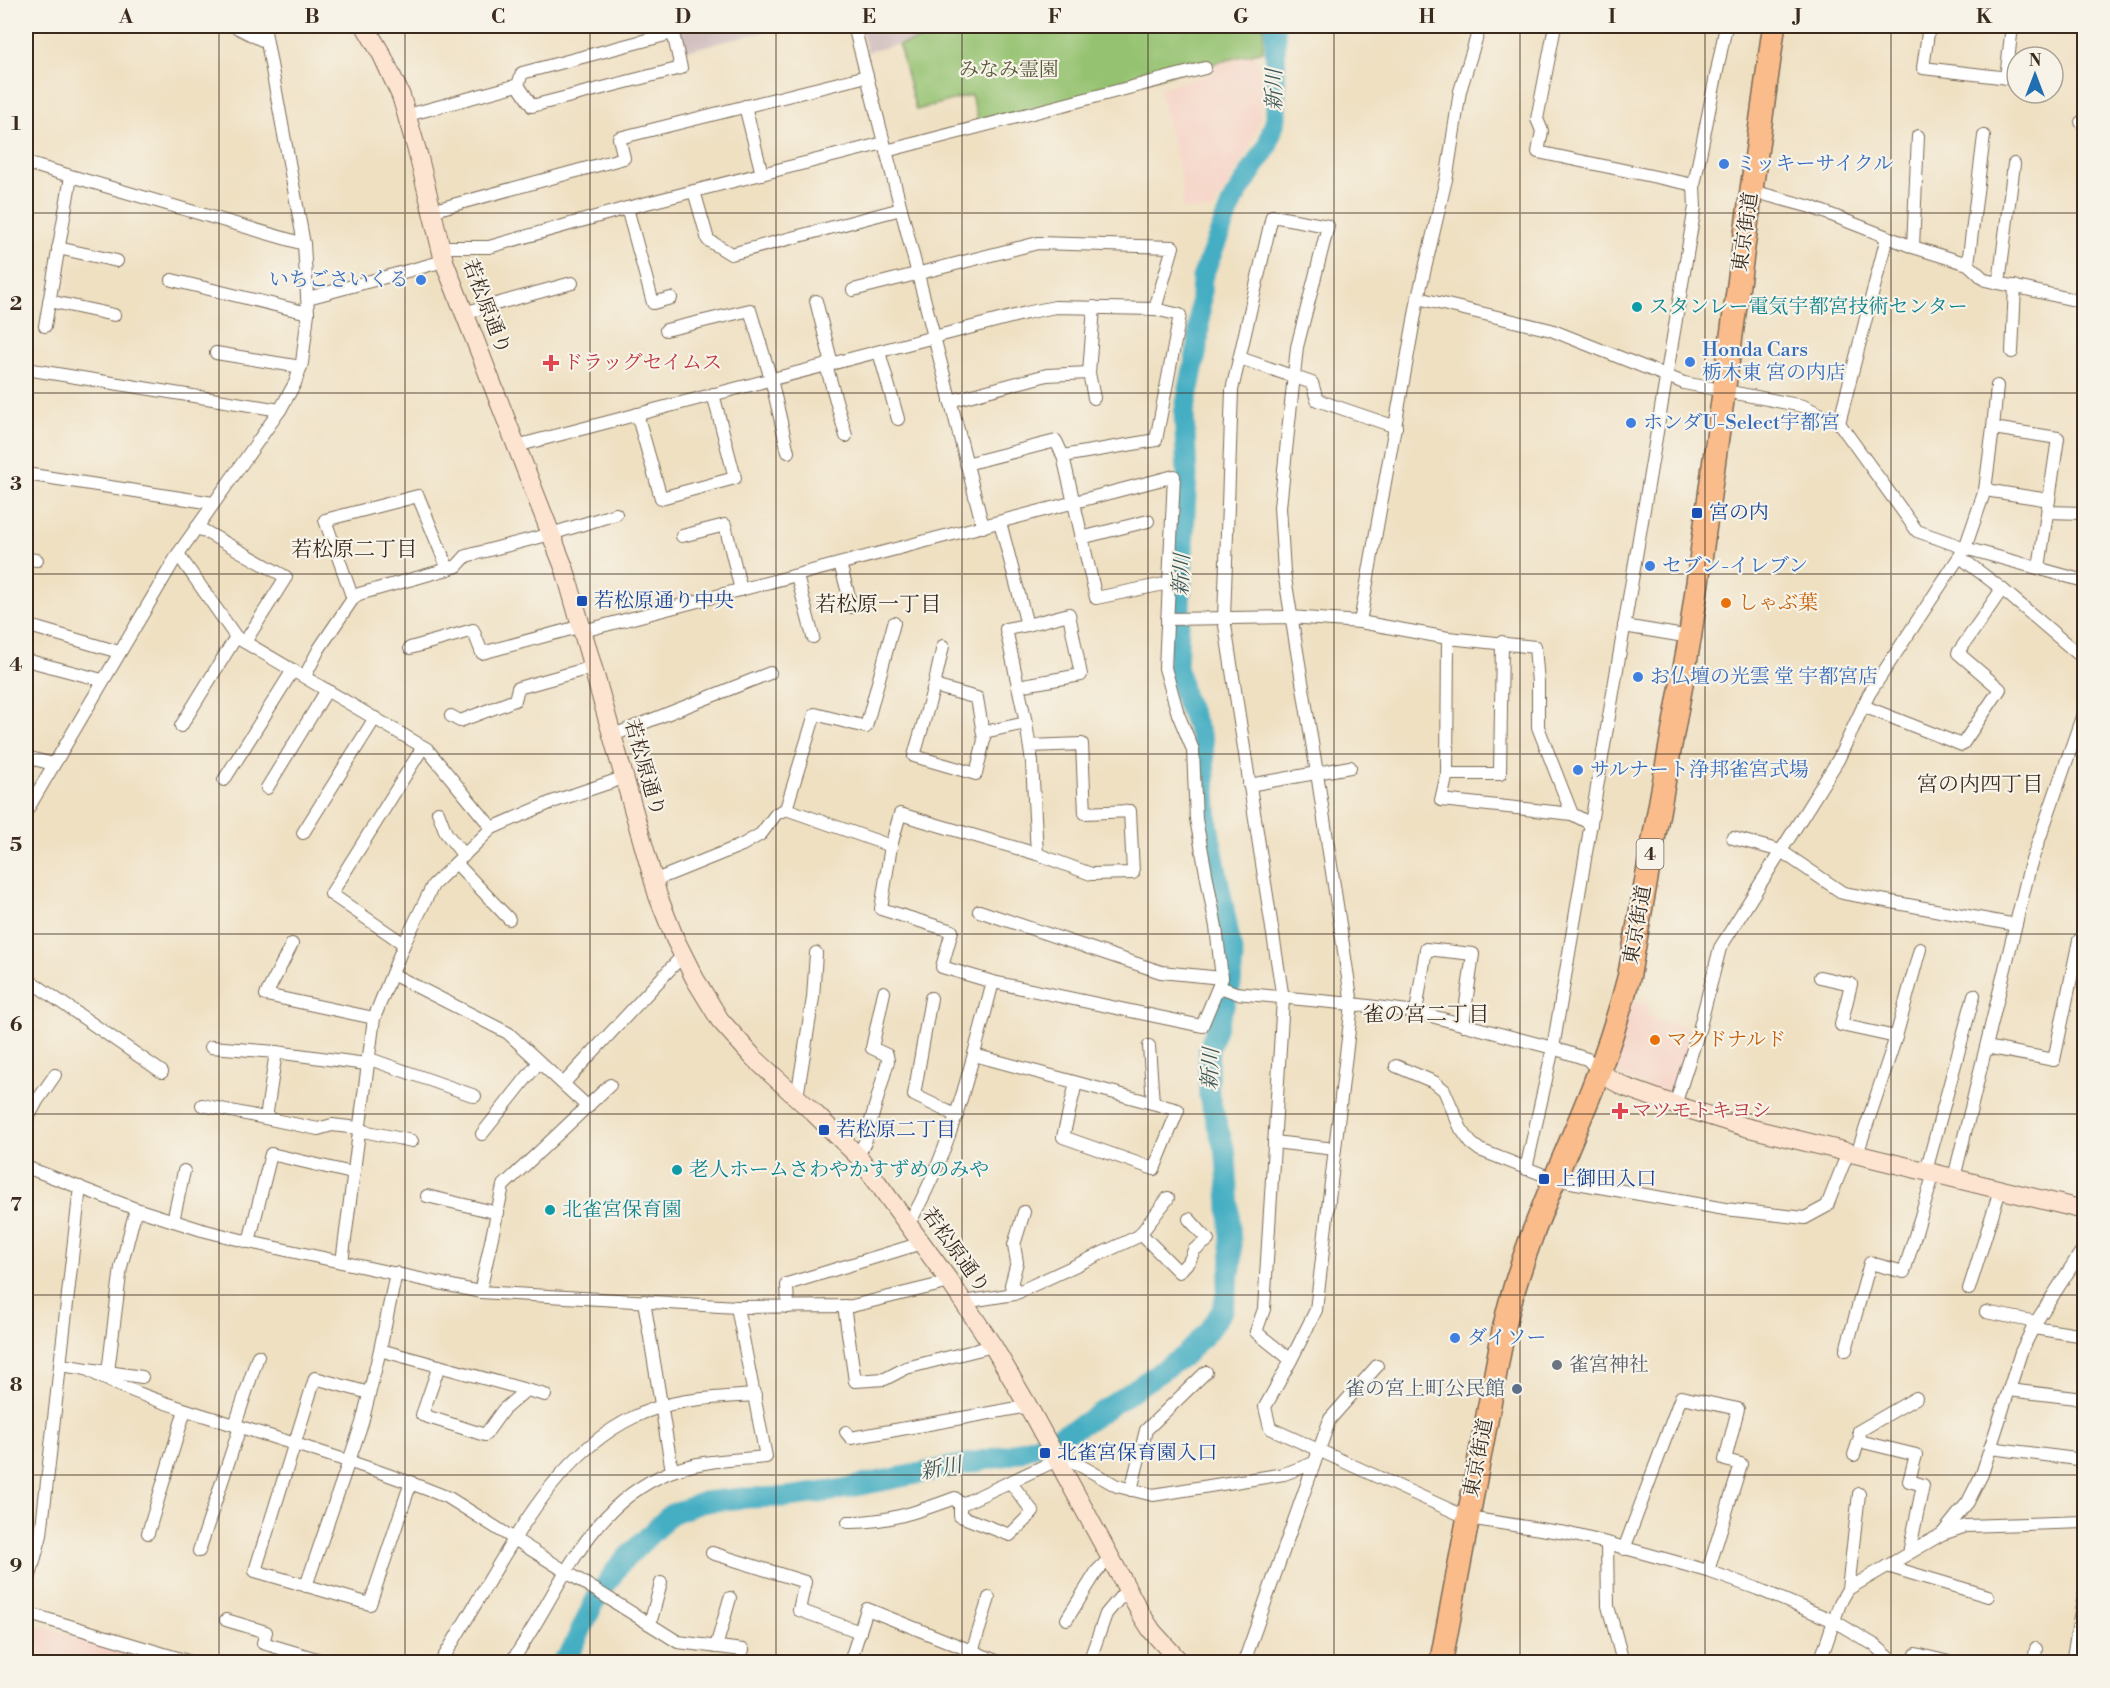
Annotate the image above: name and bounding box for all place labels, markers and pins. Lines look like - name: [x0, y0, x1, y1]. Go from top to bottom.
- place label: ミッキーサイクル: [1736, 152, 1893, 177]
- marker: ミッキーサイクル: [1717, 157, 1731, 171]
- place label: いちごさいくる: [269, 268, 409, 293]
- marker: いちごさいくる: [414, 273, 428, 287]
- place label: スタンレー電気宇都宮技術センター: [1649, 295, 1968, 320]
- marker: スタンレー電気宇都宮技術センター: [1630, 300, 1644, 314]
- place label: Honda Cars 栃木東 宮の内店: [1702, 338, 1846, 386]
- place label: ドラッグセイムス: [563, 351, 722, 376]
- marker: Honda Cars 栃木東 宮の内店: [1683, 355, 1697, 369]
- marker: ドラッグセイムス: [544, 356, 558, 370]
- place label: ホンダU-Select宇都宮: [1643, 411, 1840, 436]
- marker: ホンダU-Select宇都宮: [1624, 416, 1638, 430]
- place label: 宮の内: [1709, 501, 1769, 526]
- marker: 宮の内: [1690, 506, 1704, 520]
- place label: セブン-イレブン: [1662, 554, 1808, 579]
- marker: セブン-イレブン: [1643, 559, 1657, 573]
- place label: 若松原通り中央: [594, 589, 734, 614]
- place label: しゃぶ葉: [1738, 591, 1818, 616]
- marker: 若松原通り中央: [575, 594, 589, 608]
- marker: しゃぶ葉: [1719, 596, 1733, 610]
- place label: お仏壇の光雲 堂 宇都宮店: [1650, 665, 1878, 690]
- marker: お仏壇の光雲 堂 宇都宮店: [1631, 670, 1645, 684]
- place label: サルナート浄邦雀宮式場: [1590, 758, 1809, 783]
- marker: サルナート浄邦雀宮式場: [1571, 763, 1585, 777]
- place label: マクドナルド: [1667, 1028, 1786, 1053]
- marker: マクドナルド: [1648, 1033, 1662, 1047]
- place label: マツモトキヨシ: [1632, 1099, 1771, 1124]
- marker: マツモトキヨシ: [1613, 1104, 1627, 1118]
- place label: 若松原二丁目: [836, 1118, 956, 1143]
- marker: 若松原二丁目: [817, 1123, 831, 1137]
- place label: 老人ホームさわやかすずめのみや: [689, 1158, 989, 1183]
- marker: 老人ホームさわやかすずめのみや: [670, 1163, 684, 1177]
- place label: 上御田入口: [1556, 1167, 1656, 1192]
- marker: 上御田入口: [1537, 1172, 1551, 1186]
- place label: 北雀宮保育園: [562, 1198, 682, 1223]
- marker: 北雀宮保育園: [543, 1203, 557, 1217]
- place label: ダイソー: [1467, 1326, 1547, 1351]
- marker: ダイソー: [1448, 1331, 1462, 1345]
- place label: 雀宮神社: [1569, 1353, 1649, 1378]
- marker: 雀宮神社: [1550, 1358, 1564, 1372]
- place label: 雀の宮上町公民館: [1345, 1377, 1505, 1402]
- marker: 雀の宮上町公民館: [1510, 1382, 1524, 1396]
- place label: 北雀宮保育園入口: [1057, 1441, 1217, 1466]
- marker: 北雀宮保育園入口: [1038, 1446, 1052, 1460]

